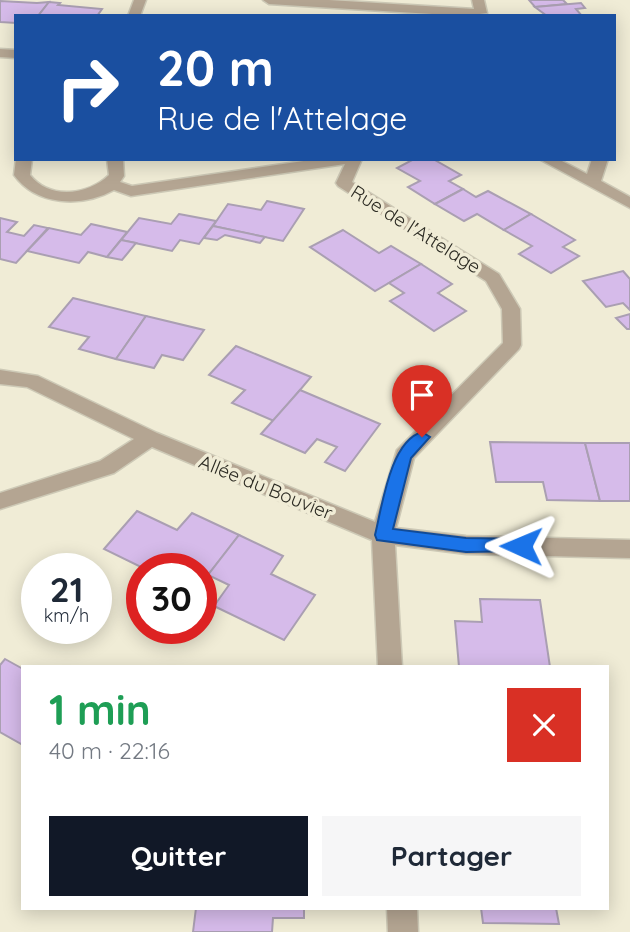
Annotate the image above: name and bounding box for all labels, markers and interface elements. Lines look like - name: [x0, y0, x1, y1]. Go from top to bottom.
- text: 20 m: [157, 37, 274, 98]
- icon: right: [42, 42, 133, 133]
- text: Rue de l'Attelage: [157, 98, 407, 138]
- street label: Rue de l'Attelage: [347, 179, 485, 279]
- pin: [392, 365, 452, 437]
- icon: arrive: [403, 376, 441, 414]
- street label: Allée du Bouvier: [196, 449, 337, 525]
- position arrow: [484, 509, 558, 583]
- speed limit sign: 30: [126, 553, 217, 644]
- text: 21: [50, 567, 83, 611]
- text: km/h: [44, 604, 89, 627]
- text: 1 min: [49, 683, 151, 736]
- button: close: [507, 688, 581, 762]
- text: 40 m · 22:16: [49, 736, 170, 765]
- button: Quitter: [49, 816, 308, 896]
- button: Partager: [322, 816, 581, 896]

